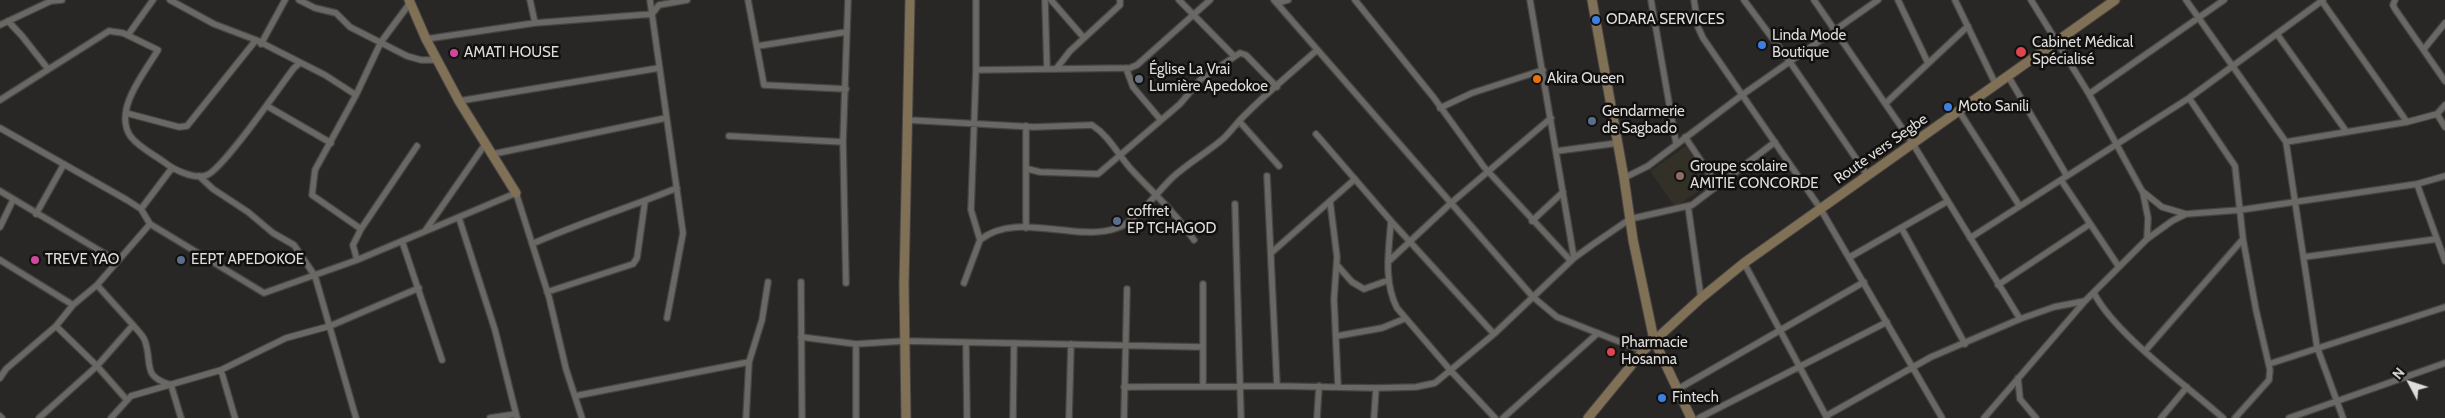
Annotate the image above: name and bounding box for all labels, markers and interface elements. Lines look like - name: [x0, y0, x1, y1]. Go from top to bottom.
- place label: ODARA SERVICES: [1606, 11, 1724, 29]
- marker: ODARA SERVICES: [1590, 14, 1602, 26]
- place label: Linda Mode Boutique: [1772, 27, 1846, 62]
- place label: Cabinet Médical Spécialisé: [2032, 34, 2133, 69]
- marker: Linda Mode Boutique: [1756, 39, 1768, 51]
- place label: AMATI HOUSE: [464, 44, 559, 62]
- marker: Cabinet Médical Spécialisé: [2014, 45, 2028, 59]
- marker: AMATI HOUSE: [448, 47, 460, 59]
- place label: Église La Vrai Lumière Apedokoe: [1149, 61, 1268, 96]
- place label: Akira Queen: [1547, 70, 1624, 88]
- marker: Église La Vrai Lumière Apedokoe: [1133, 73, 1145, 85]
- marker: Akira Queen: [1531, 73, 1543, 85]
- place label: Moto Sanili: [1958, 98, 2029, 116]
- marker: Moto Sanili: [1942, 101, 1954, 113]
- place label: Gendarmerie de Sagbado: [1602, 103, 1685, 138]
- street label: Route vers Segbe: [1831, 110, 1931, 188]
- marker: Gendarmerie de Sagbado: [1586, 115, 1598, 127]
- place label: Groupe scolaire AMITIE CONCORDE: [1690, 158, 1819, 193]
- marker: Groupe scolaire AMITIE CONCORDE: [1674, 170, 1686, 182]
- place label: coffret EP TCHAGOD: [1127, 203, 1216, 238]
- marker: coffret EP TCHAGOD: [1111, 215, 1123, 227]
- place label: TREVE YAO: [45, 251, 119, 269]
- place label: EEPT APEDOKOE: [191, 251, 304, 269]
- marker: TREVE YAO: [29, 254, 41, 266]
- marker: EEPT APEDOKOE: [175, 254, 187, 266]
- place label: Pharmacie Hosanna: [1621, 334, 1688, 369]
- marker: Pharmacie Hosanna: [1605, 346, 1617, 358]
- north arrow: [2385, 358, 2435, 408]
- text: N: [2388, 364, 2409, 383]
- place label: Fintech: [1672, 389, 1719, 407]
- marker: Fintech: [1656, 392, 1668, 404]

